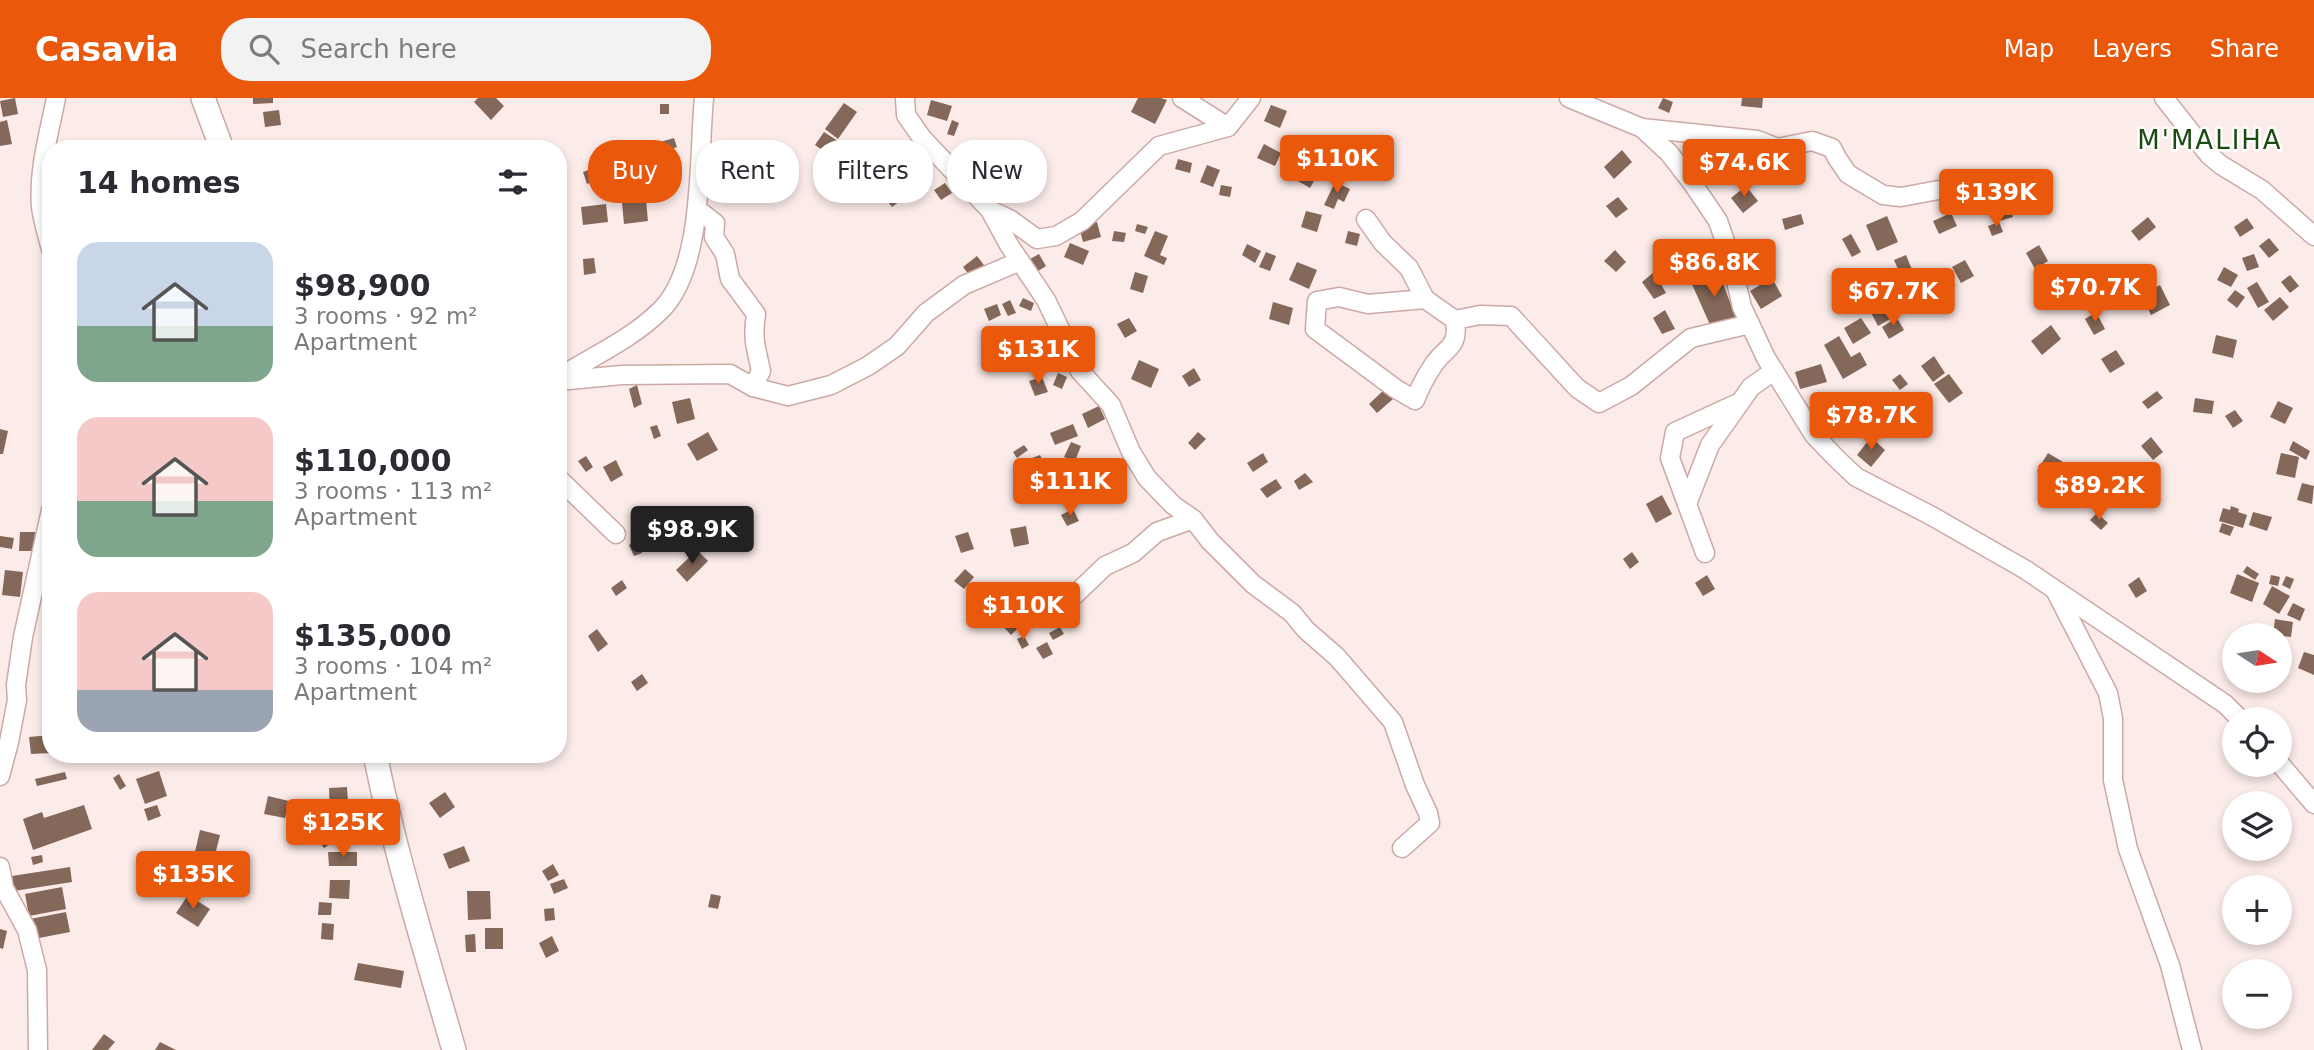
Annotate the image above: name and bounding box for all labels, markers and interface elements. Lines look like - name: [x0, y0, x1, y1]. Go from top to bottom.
- search box: [221, 18, 711, 81]
- text: Casavia: [35, 30, 179, 69]
- icon: search: [245, 30, 283, 68]
- text: Search here: [301, 34, 457, 64]
- text: Map: [2004, 35, 2054, 63]
- text: Layers: [2092, 35, 2172, 63]
- text: Share: [2210, 35, 2279, 63]
- district label: M'MALIHA: [2137, 125, 2283, 155]
- pin: $110K: [1288, 136, 1386, 195]
- chip: Buy: [588, 140, 682, 203]
- chip: Rent: [696, 140, 799, 203]
- chip: Filters: [813, 140, 933, 203]
- chip: New: [947, 140, 1047, 203]
- pin: $74.6K: [1687, 140, 1801, 199]
- text: $110K: [1296, 145, 1378, 171]
- text: $74.6K: [1699, 149, 1789, 175]
- icon: filters: [494, 163, 532, 201]
- text: 14 homes: [77, 165, 241, 200]
- pin: $139K: [1947, 170, 2045, 229]
- text: $139K: [1955, 179, 2037, 205]
- pin: $86.8K: [1657, 240, 1771, 299]
- text: $86.8K: [1669, 249, 1759, 275]
- pin: $70.7K: [2038, 264, 2152, 324]
- text: $98,900: [294, 268, 431, 303]
- pin: $67.7K: [1836, 268, 1950, 328]
- icon: home: [133, 270, 217, 354]
- text: $70.7K: [2050, 274, 2140, 300]
- text: $67.7K: [1848, 278, 1938, 304]
- text: 3 rooms · 92 m²: [294, 303, 478, 329]
- pin: $131K: [989, 327, 1087, 386]
- text: Apartment: [294, 329, 417, 355]
- text: $131K: [997, 336, 1079, 362]
- pin: $78.7K: [1814, 392, 1928, 452]
- text: $78.7K: [1826, 402, 1916, 428]
- text: $110,000: [294, 443, 452, 478]
- icon: home: [133, 445, 217, 529]
- pin: $111K: [1021, 458, 1119, 518]
- pin: $89.2K: [2042, 462, 2156, 522]
- text: $111K: [1029, 468, 1111, 494]
- text: $89.2K: [2054, 472, 2144, 498]
- text: 3 rooms · 113 m²: [294, 478, 492, 504]
- text: Apartment: [294, 504, 417, 530]
- pin: $98.9K: [635, 506, 749, 566]
- text: $98.9K: [647, 516, 737, 542]
- pin: $110K: [974, 582, 1072, 642]
- text: $110K: [982, 592, 1064, 618]
- text: $135,000: [294, 618, 452, 653]
- icon: home: [133, 620, 217, 704]
- north arrow: [2222, 623, 2292, 693]
- map controls: [2222, 623, 2292, 1029]
- text: 3 rooms · 104 m²: [294, 653, 492, 679]
- text: Apartment: [294, 679, 417, 705]
- button: locate: [2222, 707, 2292, 777]
- button: layers: [2222, 791, 2292, 861]
- pin: $125K: [294, 800, 392, 859]
- text: $125K: [302, 809, 384, 835]
- pin: $135K: [144, 852, 242, 911]
- text: $135K: [152, 861, 234, 887]
- button: +: [2222, 875, 2292, 945]
- button: −: [2222, 959, 2292, 1029]

